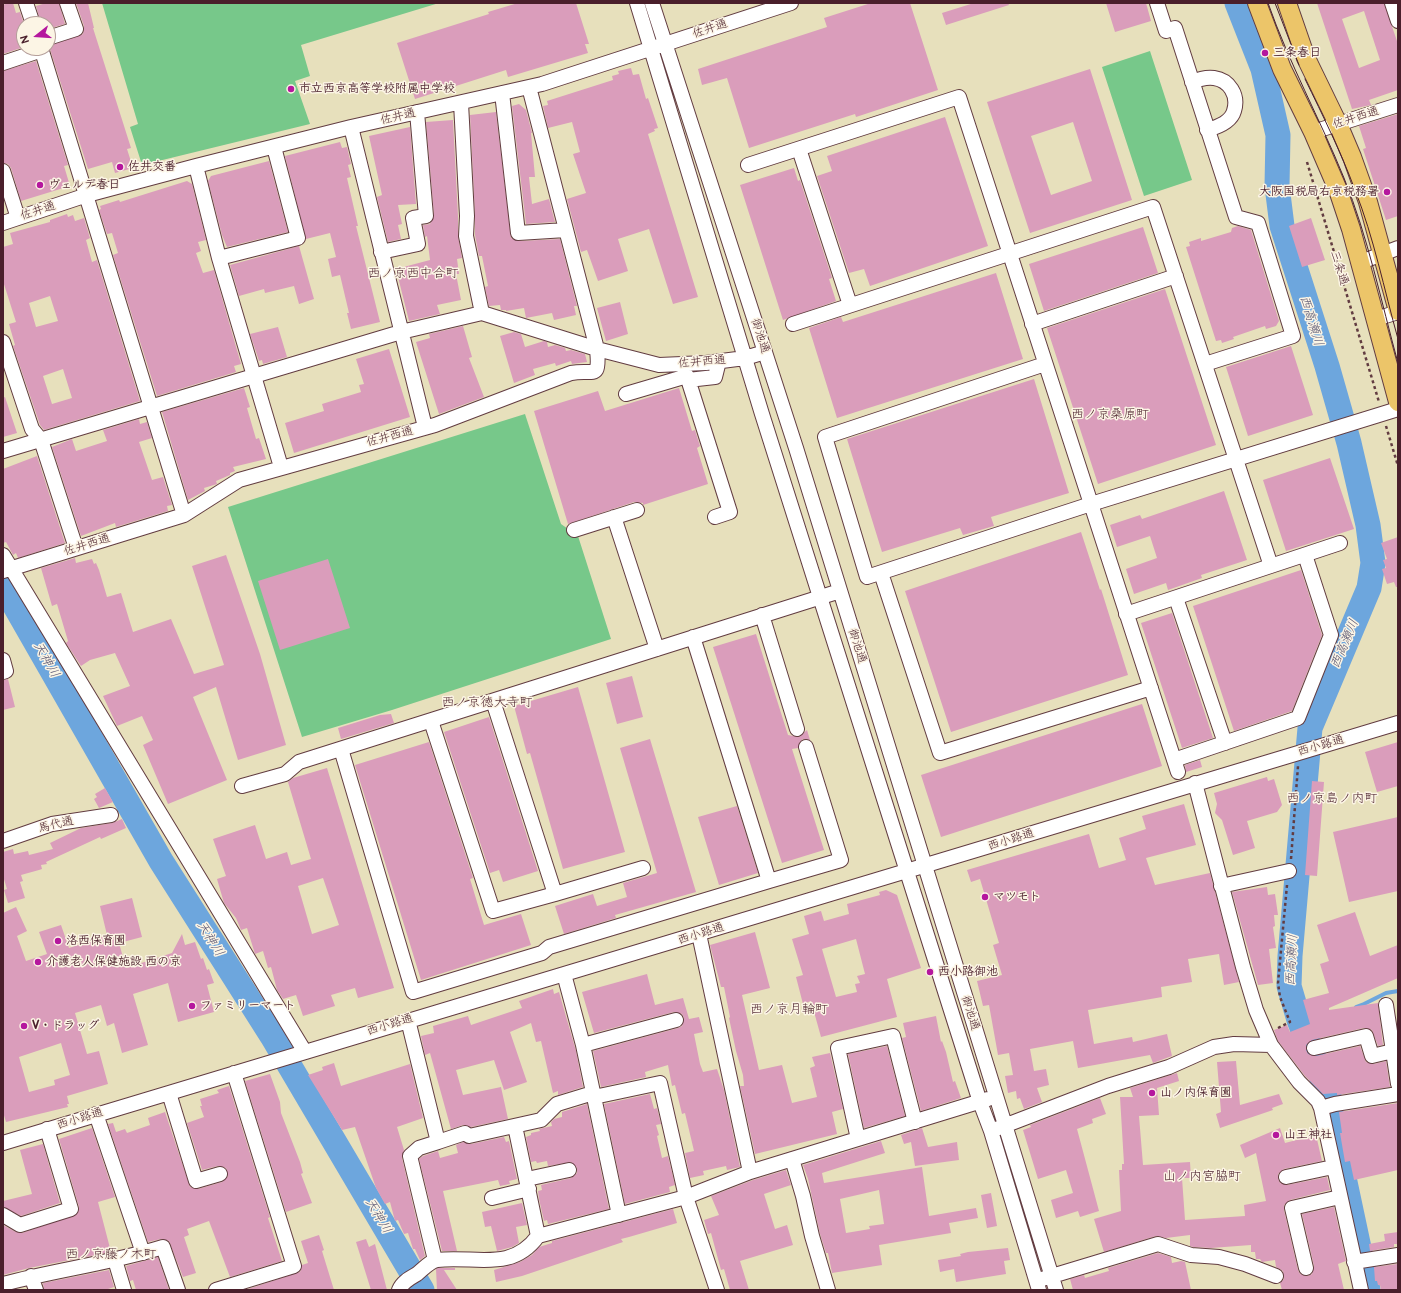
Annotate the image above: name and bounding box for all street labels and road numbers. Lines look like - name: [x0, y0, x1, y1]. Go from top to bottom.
- street label: 佐井通: [691, 16, 729, 42]
- street label: 佐井西通: [1331, 104, 1381, 132]
- street label: 佐井通: [379, 106, 417, 128]
- street label: 佐井通: [19, 199, 57, 223]
- street label: 三条通: [1327, 249, 1351, 287]
- street label: 御池通: [748, 317, 772, 355]
- street label: 佐井西通: [677, 353, 727, 371]
- street label: 佐井西通: [365, 424, 415, 450]
- street label: 佐井西通: [62, 531, 112, 559]
- street label: 御池通: [845, 627, 869, 665]
- street label: 西小路通: [1296, 732, 1346, 760]
- street label: 馬代通: [37, 814, 75, 836]
- street label: 西小路通: [986, 826, 1036, 854]
- street label: 西小路通: [676, 920, 726, 948]
- street label: 御池通: [958, 994, 982, 1032]
- street label: 西小路通: [365, 1011, 415, 1039]
- street label: 西小路通: [55, 1105, 105, 1133]

